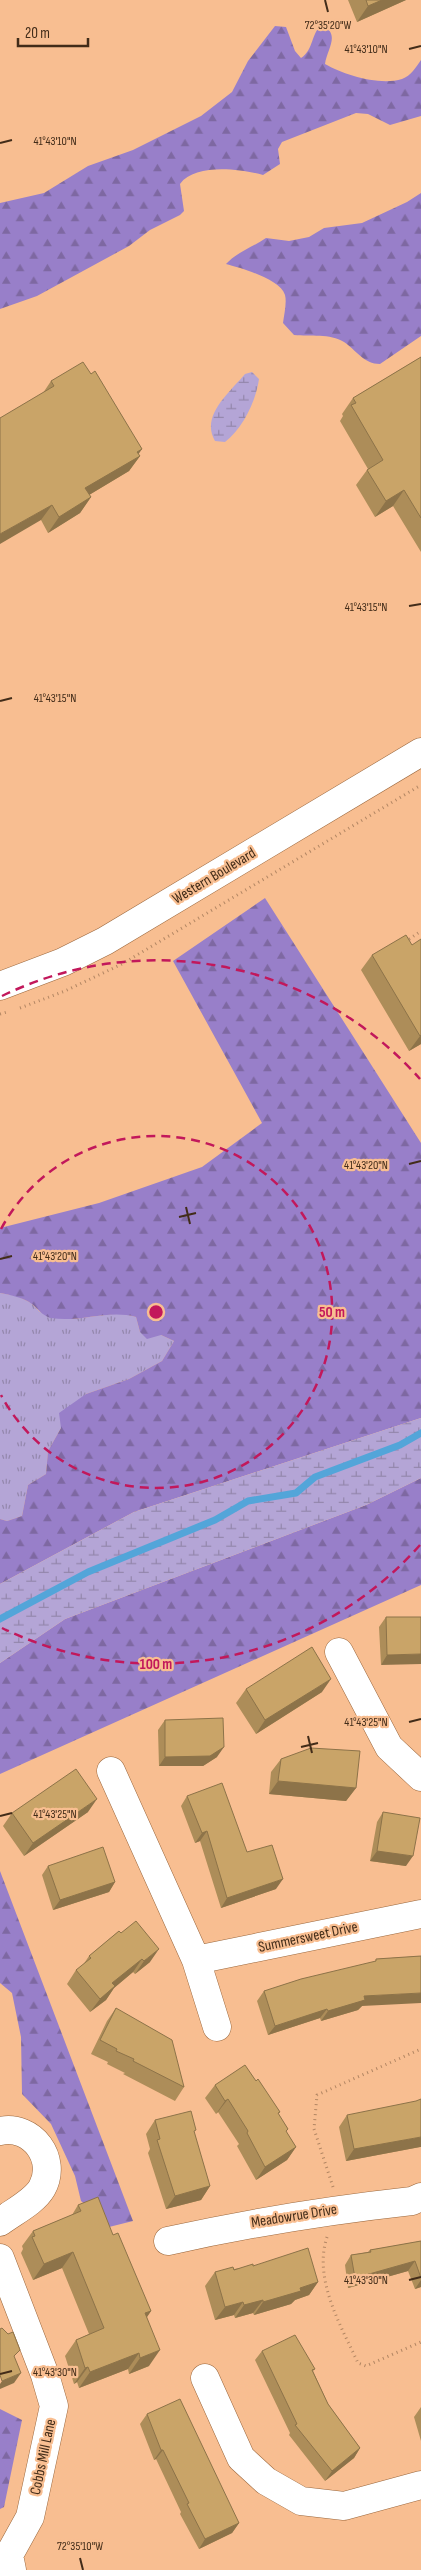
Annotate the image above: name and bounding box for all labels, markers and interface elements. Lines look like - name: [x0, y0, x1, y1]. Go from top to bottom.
- scale bar: [18, 15, 88, 47]
- text: 72°35'20"W: [305, 18, 352, 33]
- text: 20 m: [25, 24, 50, 43]
- text: 41°43'10"N: [344, 42, 388, 57]
- text: 41°43'10"N: [33, 134, 77, 149]
- text: 41°43'15"N: [345, 600, 387, 615]
- text: 41°43'15"N: [34, 691, 76, 706]
- street label: Western Boulevard: [169, 844, 259, 908]
- text: 41°43'20"N: [344, 1158, 388, 1173]
- text: 41°43'20"N: [33, 1249, 77, 1264]
- centre of rings: [147, 1303, 165, 1321]
- text: 50 m: [319, 1303, 345, 1322]
- text: 100 m: [140, 1655, 172, 1674]
- text: 41°43'25"N: [344, 1715, 388, 1730]
- text: 41°43'25"N: [33, 1807, 77, 1822]
- street label: Summersweet Drive: [257, 1917, 359, 1957]
- street label: Meadowrue Drive: [250, 2200, 338, 2232]
- text: 41°43'30"N: [344, 2273, 388, 2288]
- text: 41°43'30"N: [33, 2365, 77, 2380]
- street label: Cobbs Mill Lane: [26, 2417, 60, 2497]
- text: 72°35'10"W: [57, 2539, 103, 2554]

